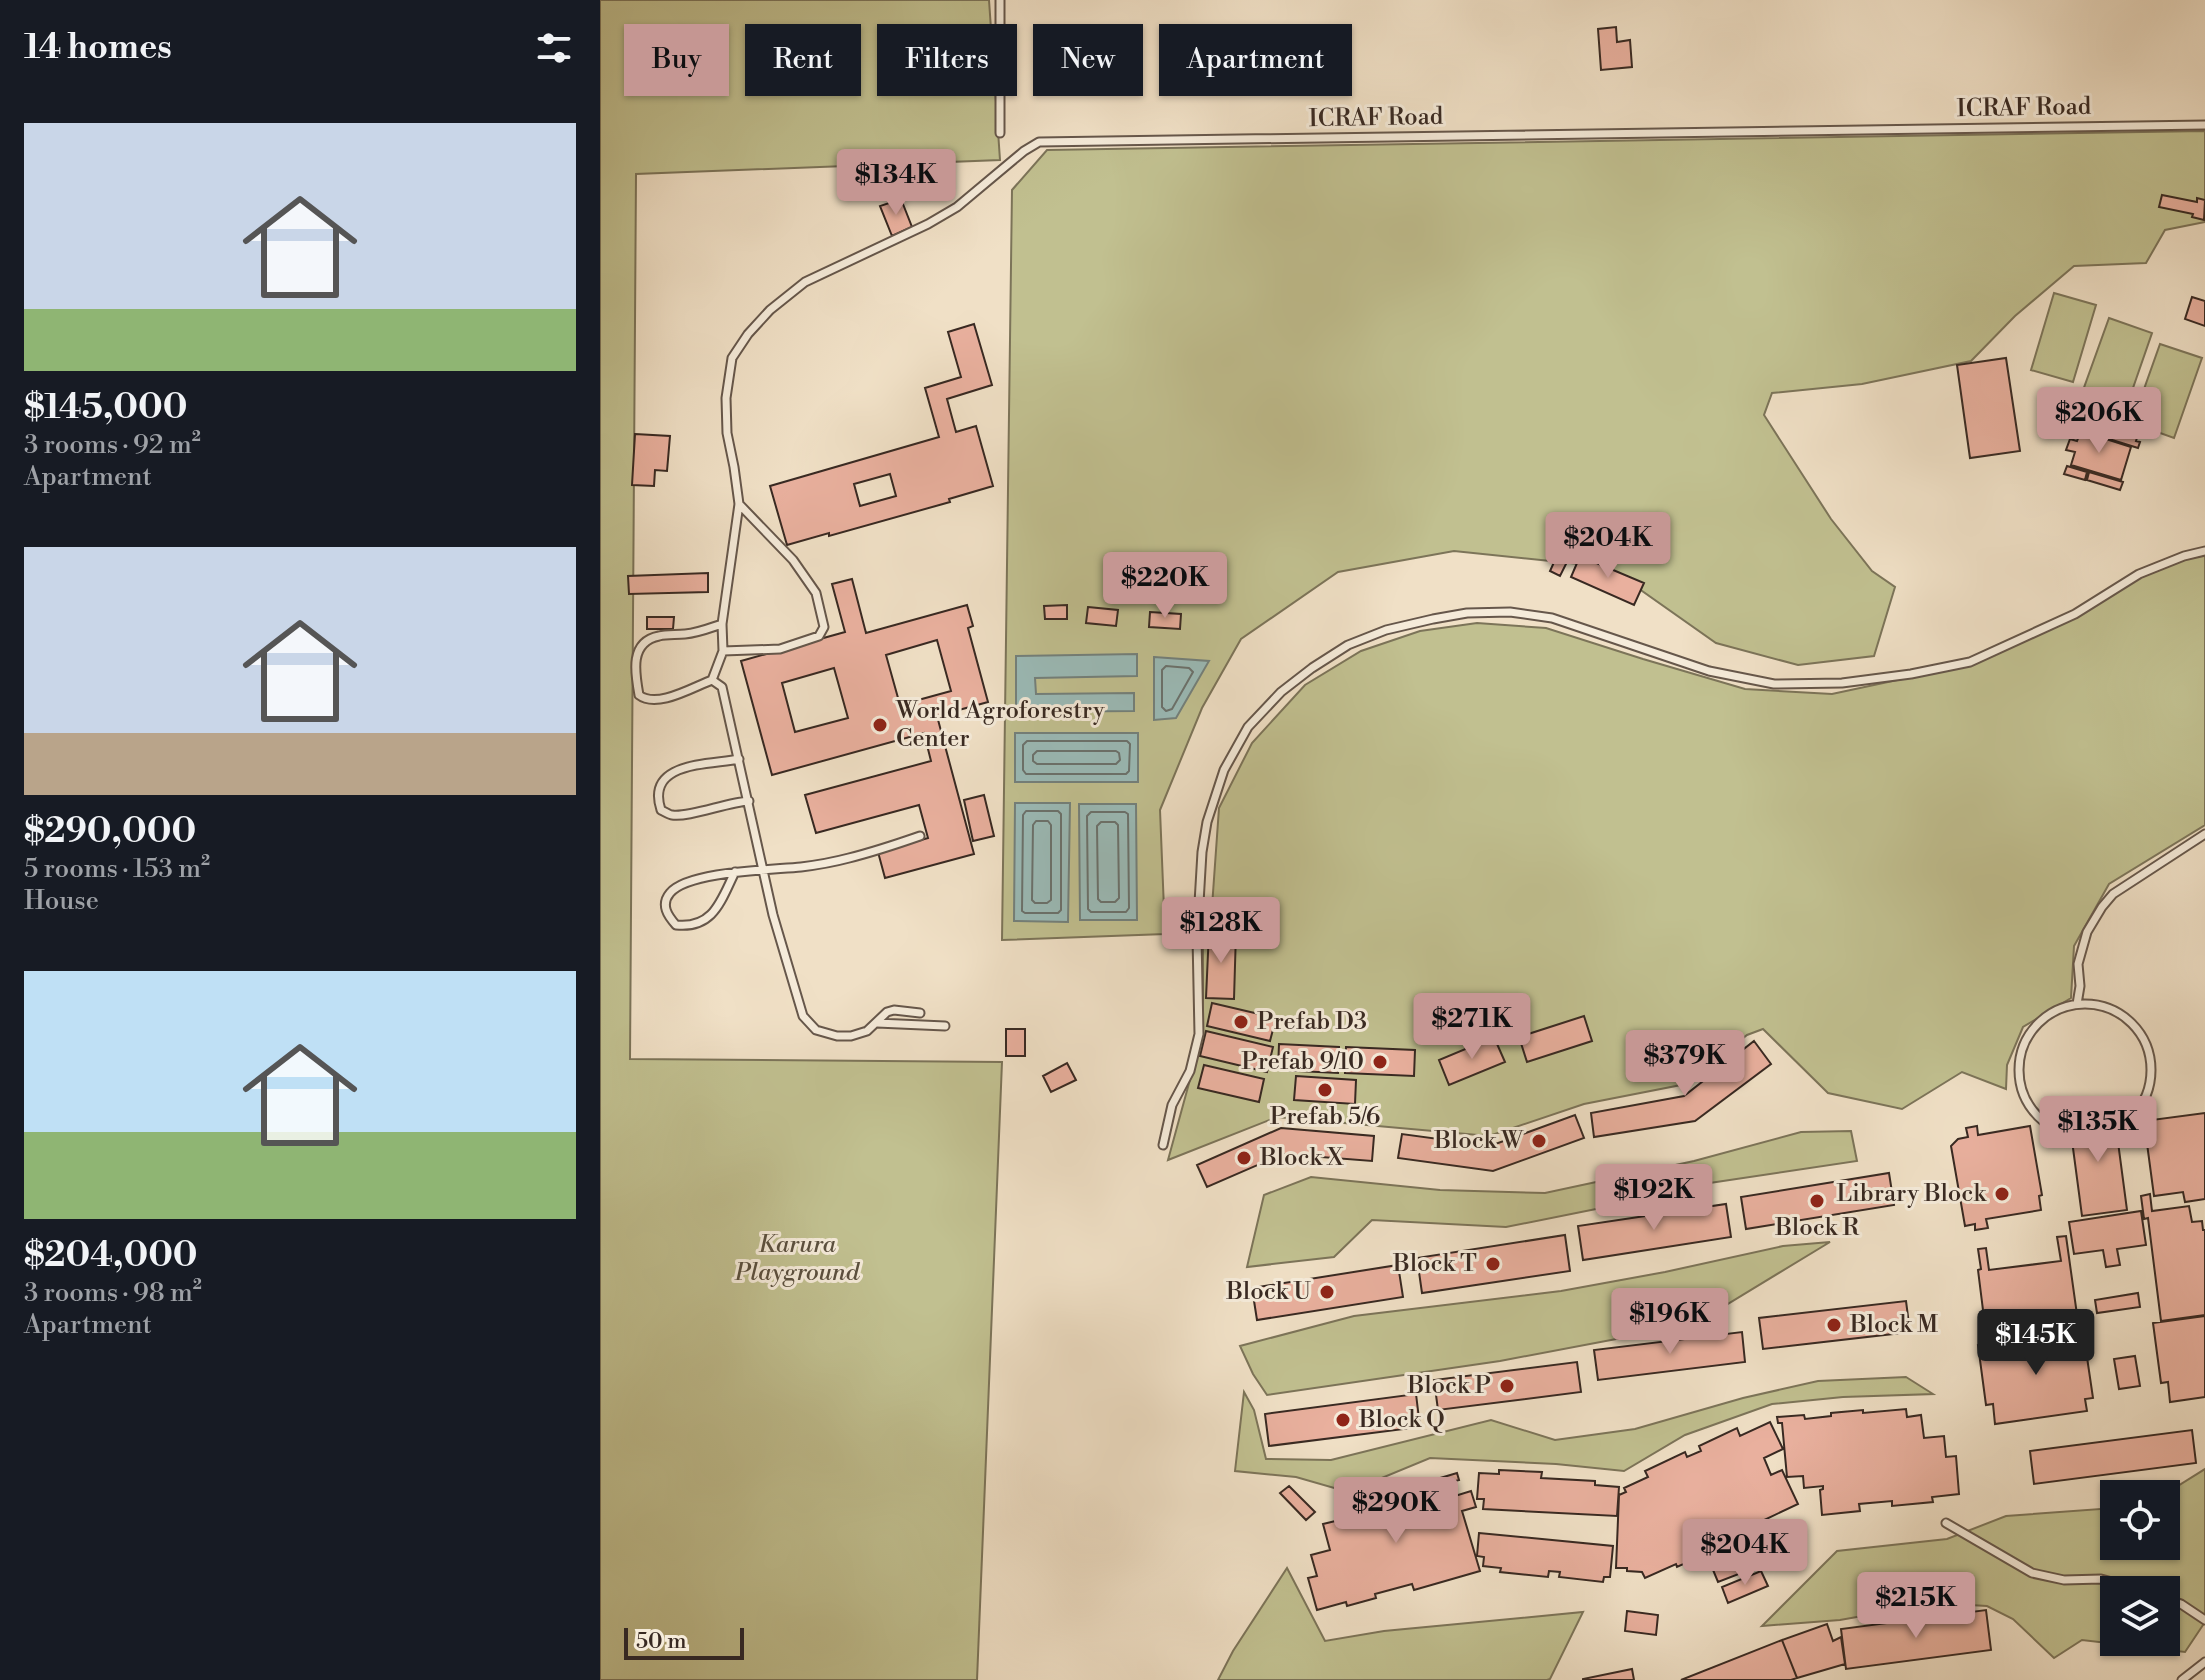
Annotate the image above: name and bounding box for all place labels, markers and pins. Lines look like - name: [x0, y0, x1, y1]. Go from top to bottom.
- pin: $134K: [840, 149, 952, 217]
- pin: $206K: [2043, 387, 2155, 455]
- pin: $204K: [1552, 512, 1664, 580]
- pin: $220K: [1109, 552, 1221, 620]
- place label: World Agroforestry Center: [895, 696, 1105, 754]
- marker: World Agroforestry Center: [871, 716, 889, 734]
- pin: $128K: [1165, 897, 1277, 965]
- pin: $271K: [1416, 993, 1528, 1061]
- place label: Prefab D3: [1257, 1007, 1367, 1037]
- marker: Prefab D3: [1232, 1013, 1250, 1031]
- pin: $379K: [1629, 1030, 1741, 1098]
- place label: Prefab 9/10: [1241, 1047, 1364, 1077]
- marker: Prefab 9/10: [1371, 1053, 1389, 1071]
- marker: Prefab 5/6: [1316, 1081, 1334, 1099]
- pin: $135K: [2042, 1096, 2154, 1164]
- place label: Prefab 5/6: [1270, 1102, 1380, 1132]
- place label: Block W: [1433, 1126, 1524, 1156]
- marker: Block W: [1530, 1132, 1548, 1150]
- place label: Block X: [1259, 1143, 1344, 1173]
- marker: Block X: [1235, 1149, 1253, 1167]
- pin: $192K: [1598, 1164, 1710, 1232]
- place label: Library Block: [1836, 1179, 1987, 1209]
- marker: Library Block: [1993, 1185, 2011, 1203]
- marker: Block R: [1808, 1192, 1826, 1210]
- place label: Block R: [1774, 1213, 1860, 1243]
- place label: Block T: [1392, 1249, 1477, 1279]
- marker: Block T: [1484, 1255, 1502, 1273]
- place label: Block U: [1225, 1277, 1311, 1307]
- marker: Block U: [1318, 1283, 1336, 1301]
- pin: $196K: [1614, 1288, 1726, 1356]
- pin: $145K: [1980, 1309, 2092, 1377]
- place label: Block M: [1849, 1310, 1938, 1340]
- marker: Block M: [1825, 1316, 1843, 1334]
- place label: Block P: [1407, 1371, 1491, 1401]
- marker: Block P: [1498, 1377, 1516, 1395]
- place label: Block Q: [1358, 1405, 1445, 1435]
- marker: Block Q: [1334, 1411, 1352, 1429]
- pin: $290K: [1340, 1477, 1452, 1545]
- pin: $204K: [1689, 1519, 1801, 1587]
- pin: $215K: [1860, 1572, 1972, 1640]

